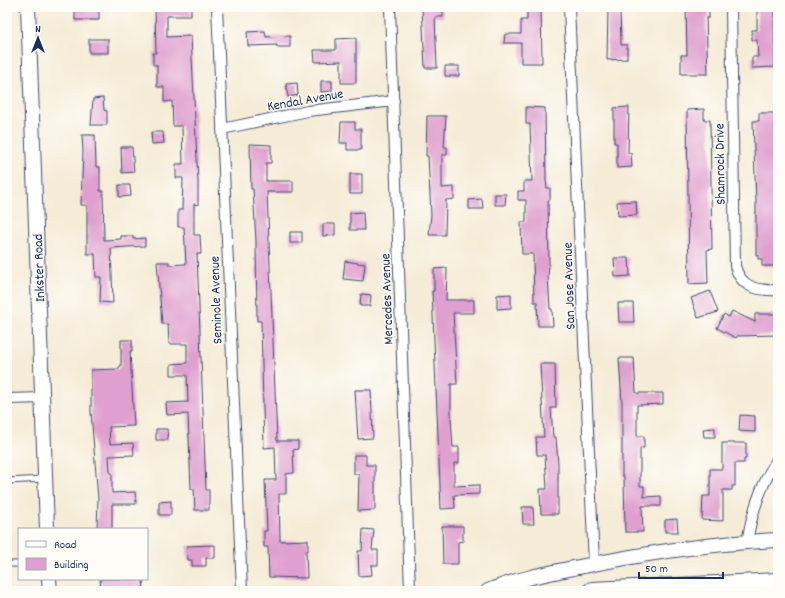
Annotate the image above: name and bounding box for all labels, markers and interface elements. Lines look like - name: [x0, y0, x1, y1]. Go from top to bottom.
- north arrow: [18, 18, 58, 58]
- text: N: [35, 22, 41, 38]
- street label: Kendal Avenue: [266, 84, 345, 118]
- street label: Shamrock Drive: [710, 123, 732, 205]
- street label: Inkster Road: [29, 233, 51, 302]
- street label: San Jose Avenue: [558, 242, 582, 330]
- street label: Mercedes Avenue: [376, 253, 400, 345]
- street label: Seminole Avenue: [205, 255, 229, 344]
- legend: [18, 528, 148, 580]
- text: Road: [54, 537, 76, 554]
- scale bar: [639, 554, 723, 580]
- text: Building: [54, 557, 89, 574]
- text: 50 m: [645, 561, 668, 578]

